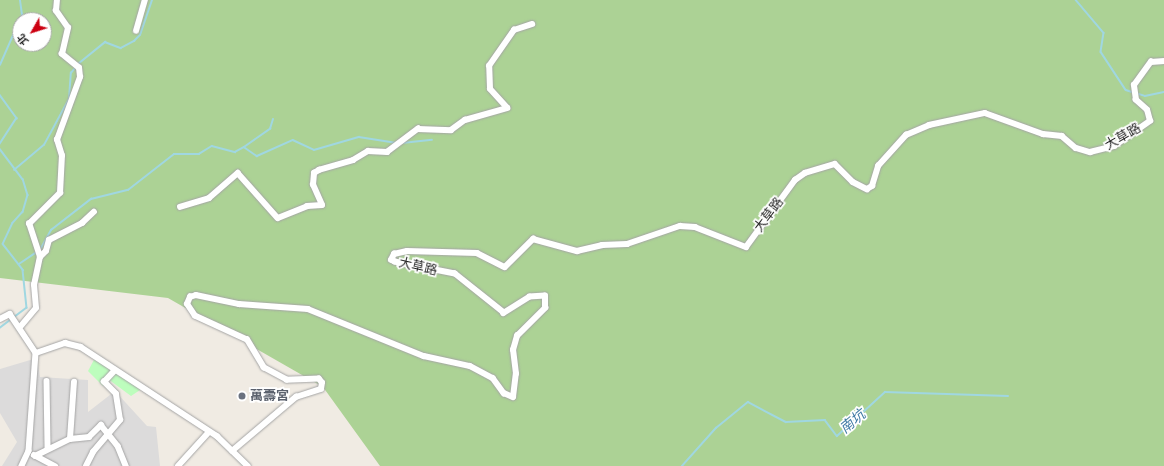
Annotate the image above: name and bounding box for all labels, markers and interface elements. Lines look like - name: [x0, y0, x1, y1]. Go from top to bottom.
- north arrow: [12, 12, 52, 52]
- text: 北: [14, 30, 32, 48]
- street label: 大草路: [1102, 120, 1144, 154]
- street label: 大草路: [751, 195, 787, 235]
- street label: 大草路: [397, 255, 439, 279]
- place label: 萬壽宮: [250, 388, 289, 404]
- marker: 萬壽宮: [237, 391, 247, 401]
- water label: 南坑: [837, 407, 869, 437]

